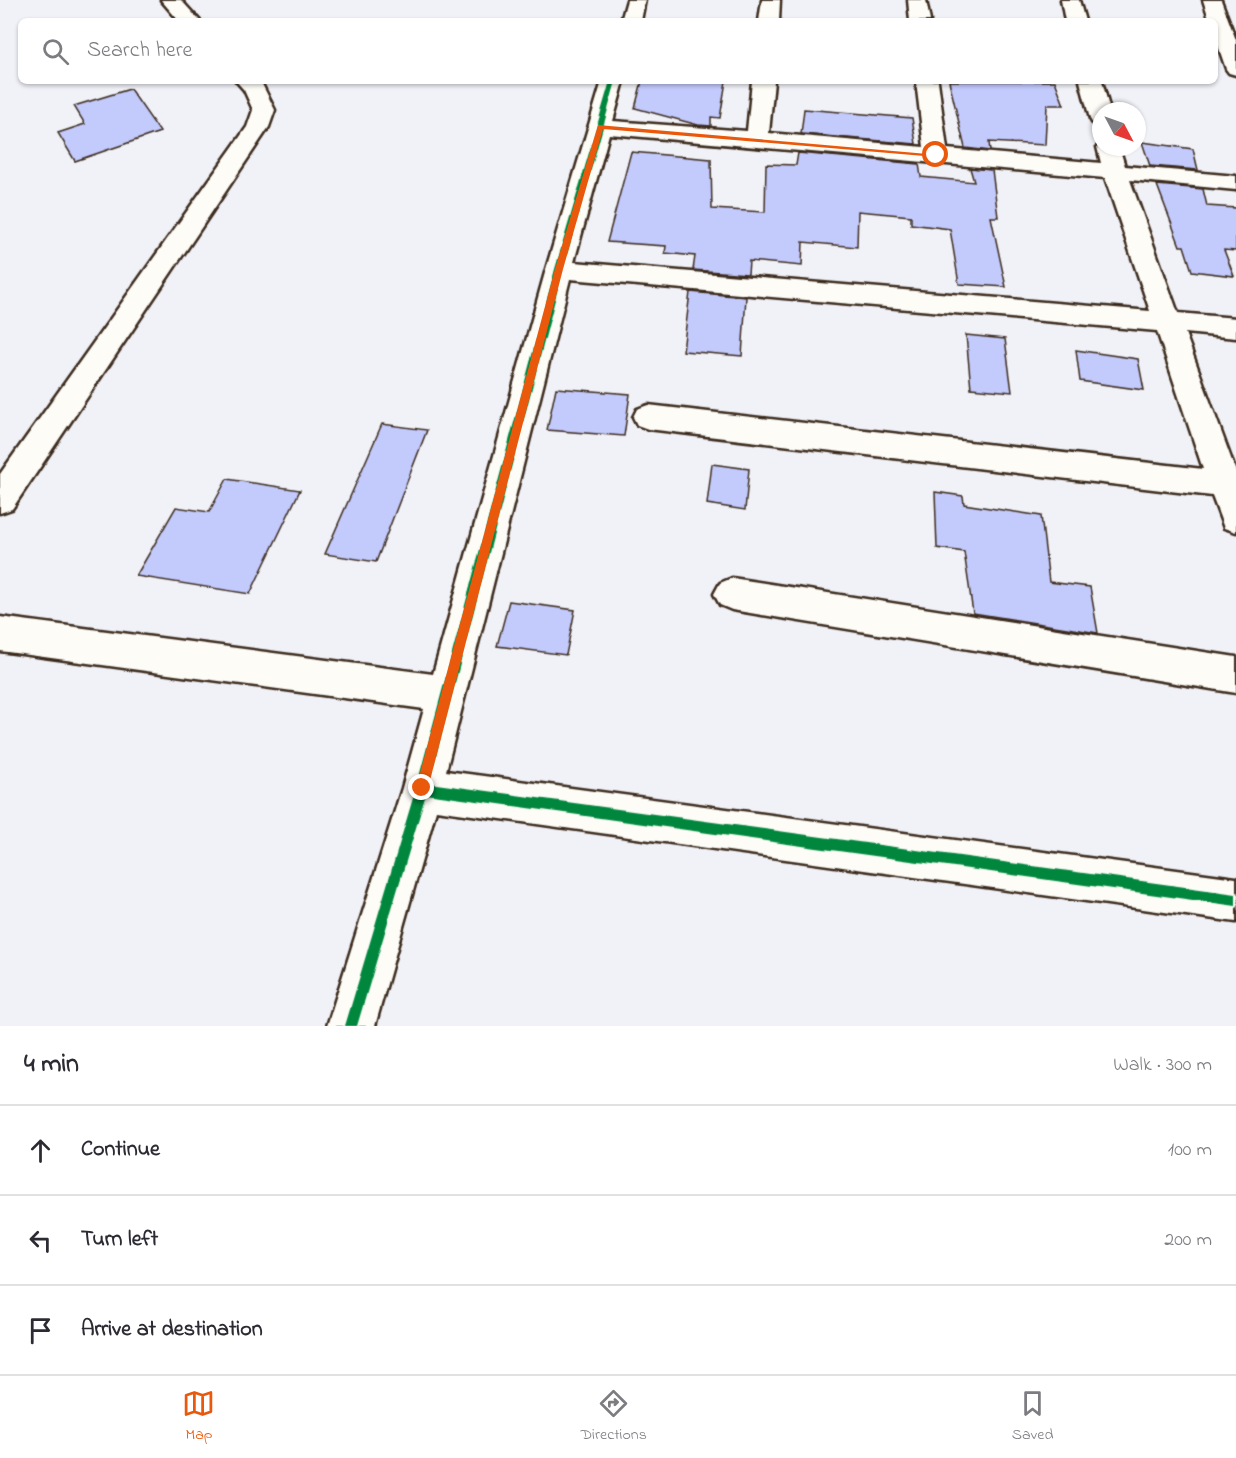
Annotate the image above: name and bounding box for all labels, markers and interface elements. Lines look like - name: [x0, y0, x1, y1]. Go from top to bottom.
- search box: [18, 18, 1218, 84]
- icon: search: [39, 35, 72, 68]
- text: Search here: [87, 35, 192, 67]
- north arrow: [1092, 102, 1146, 156]
- route start: [922, 141, 948, 167]
- route end: [408, 774, 434, 800]
- text: 4 min: [24, 1046, 79, 1084]
- text: Walk · 300 m: [1113, 1051, 1212, 1080]
- icon: ahead: [24, 1134, 57, 1167]
- text: Continue: [81, 1134, 160, 1166]
- text: 100 m: [1168, 1136, 1212, 1165]
- icon: left: [24, 1224, 57, 1257]
- text: Turn left: [81, 1224, 158, 1256]
- text: 200 m: [1164, 1226, 1212, 1255]
- icon: arrive: [24, 1314, 57, 1347]
- text: Arrive at destination: [81, 1314, 263, 1346]
- tab: Map: [182, 1387, 215, 1447]
- tab: Directions: [580, 1387, 647, 1447]
- tab: Saved: [1012, 1387, 1054, 1447]

